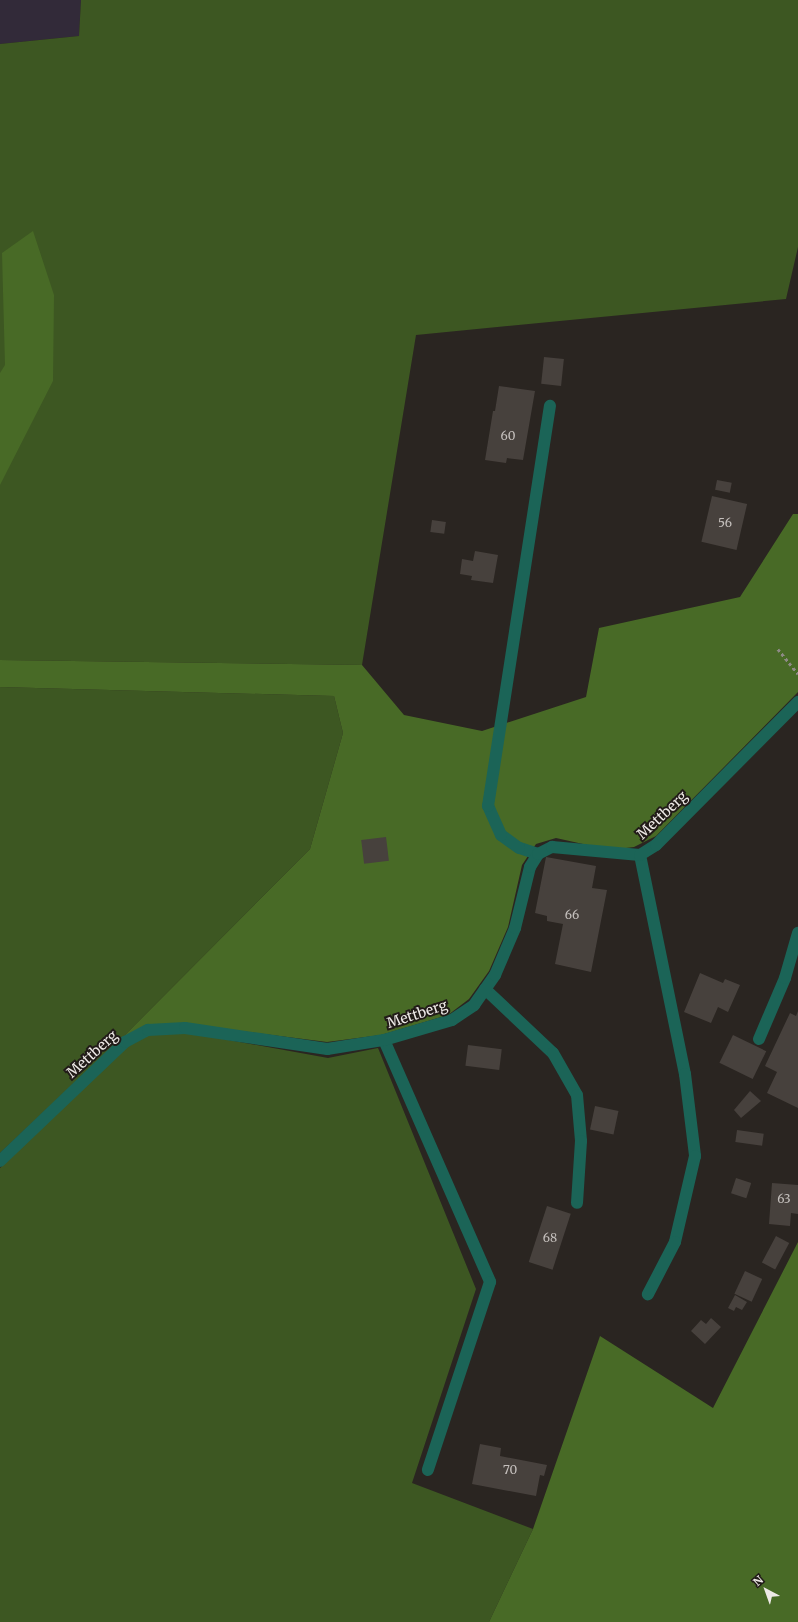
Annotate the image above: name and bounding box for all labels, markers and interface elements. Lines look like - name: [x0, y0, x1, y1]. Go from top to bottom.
- house number: 60: [501, 429, 515, 443]
- house number: 56: [718, 516, 732, 530]
- street label: Mettberg: [633, 788, 691, 842]
- house number: 66: [565, 908, 579, 922]
- street label: Mettberg: [385, 996, 449, 1032]
- street label: Mettberg: [63, 1027, 121, 1081]
- house number: 63: [777, 1192, 791, 1206]
- house number: 68: [543, 1231, 557, 1245]
- house number: 70: [503, 1463, 517, 1477]
- north arrow: [746, 1570, 786, 1610]
- text: N: [750, 1573, 766, 1589]

